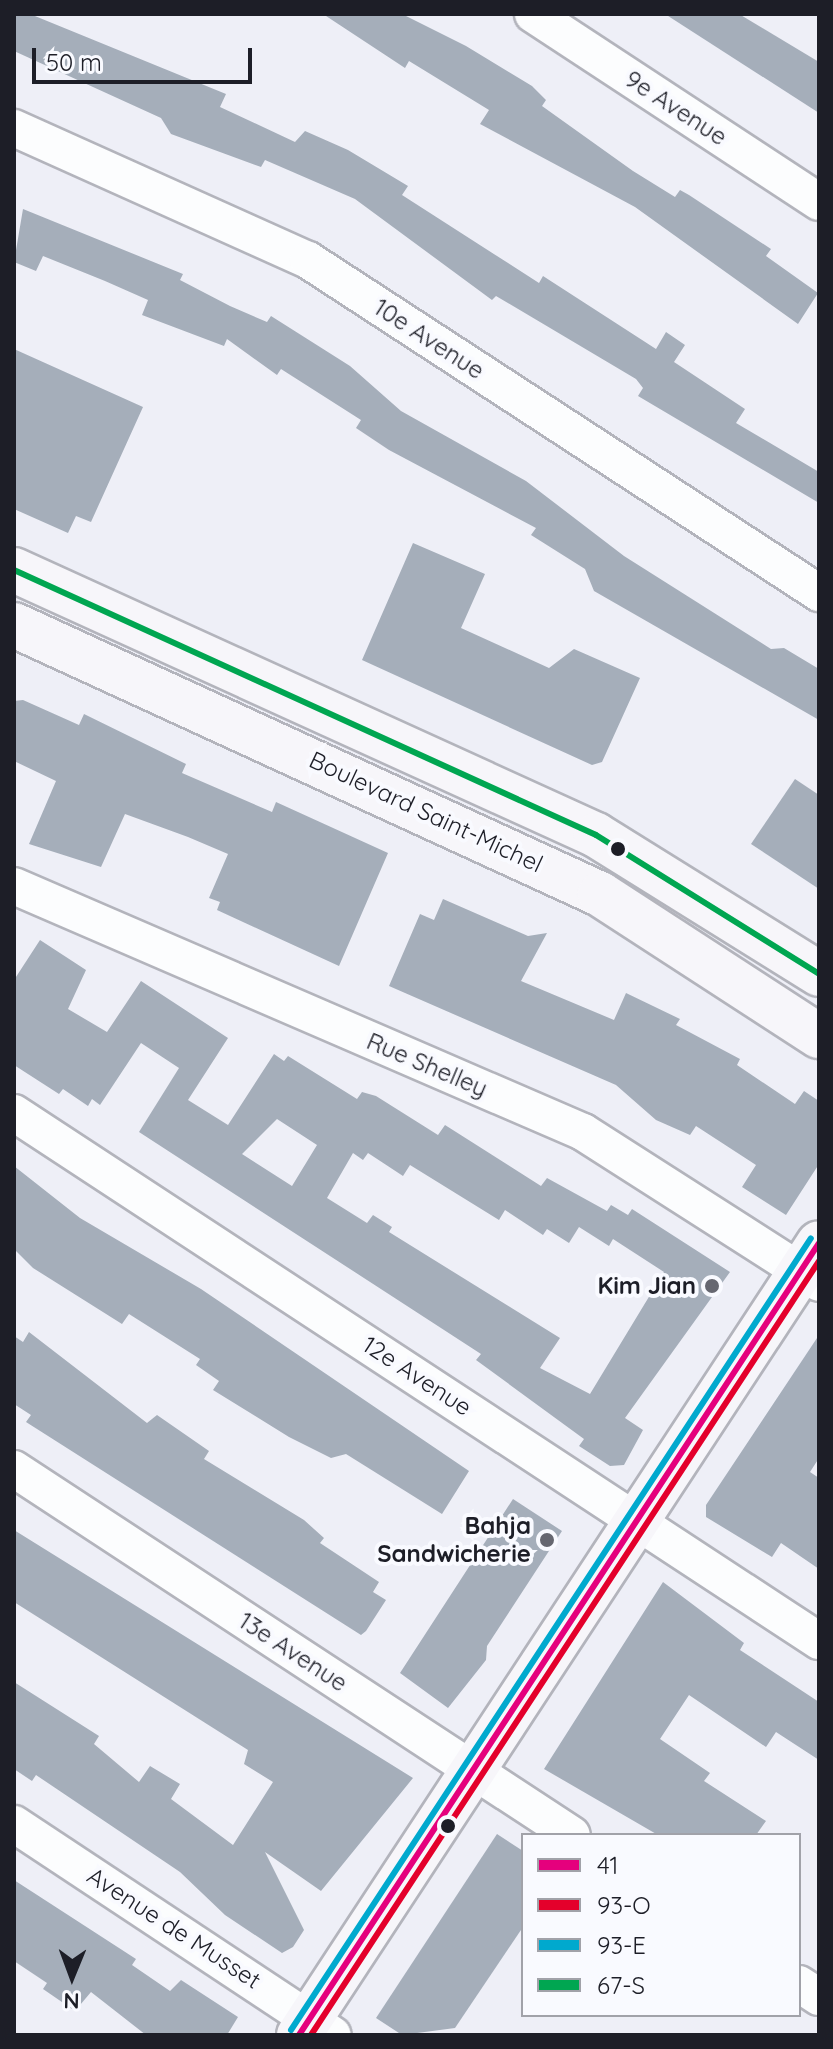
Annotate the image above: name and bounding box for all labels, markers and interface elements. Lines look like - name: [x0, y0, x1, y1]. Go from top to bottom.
- scale bar: [36, 32, 256, 82]
- text: 50 m: [46, 47, 102, 77]
- street label: 9e Avenue: [620, 64, 732, 152]
- street label: 10e Avenue: [369, 293, 489, 385]
- street label: Boulevard Saint-Michel: [305, 745, 547, 879]
- unlabelled marker: [610, 841, 626, 857]
- street label: Rue Shelley: [362, 1027, 492, 1103]
- place label: Kim Jian: [597, 1272, 696, 1300]
- marker: Kim Jian: [703, 1277, 721, 1295]
- street label: 12e Avenue: [357, 1330, 477, 1422]
- place label: Bahja Sandwicherie: [377, 1512, 531, 1568]
- marker: Bahja Sandwicherie: [538, 1531, 556, 1549]
- street label: 13e Avenue: [233, 1606, 353, 1698]
- unlabelled marker: [440, 1818, 456, 1834]
- legend: [521, 1833, 801, 2017]
- text: 41: [597, 1850, 618, 1880]
- street label: Avenue de Musset: [82, 1861, 266, 1995]
- text: 93-O: [597, 1890, 651, 1920]
- text: 93-E: [597, 1930, 646, 1960]
- north arrow: [32, 1937, 112, 2017]
- text: 67-S: [597, 1970, 645, 2000]
- text: N: [63, 1987, 80, 2015]

